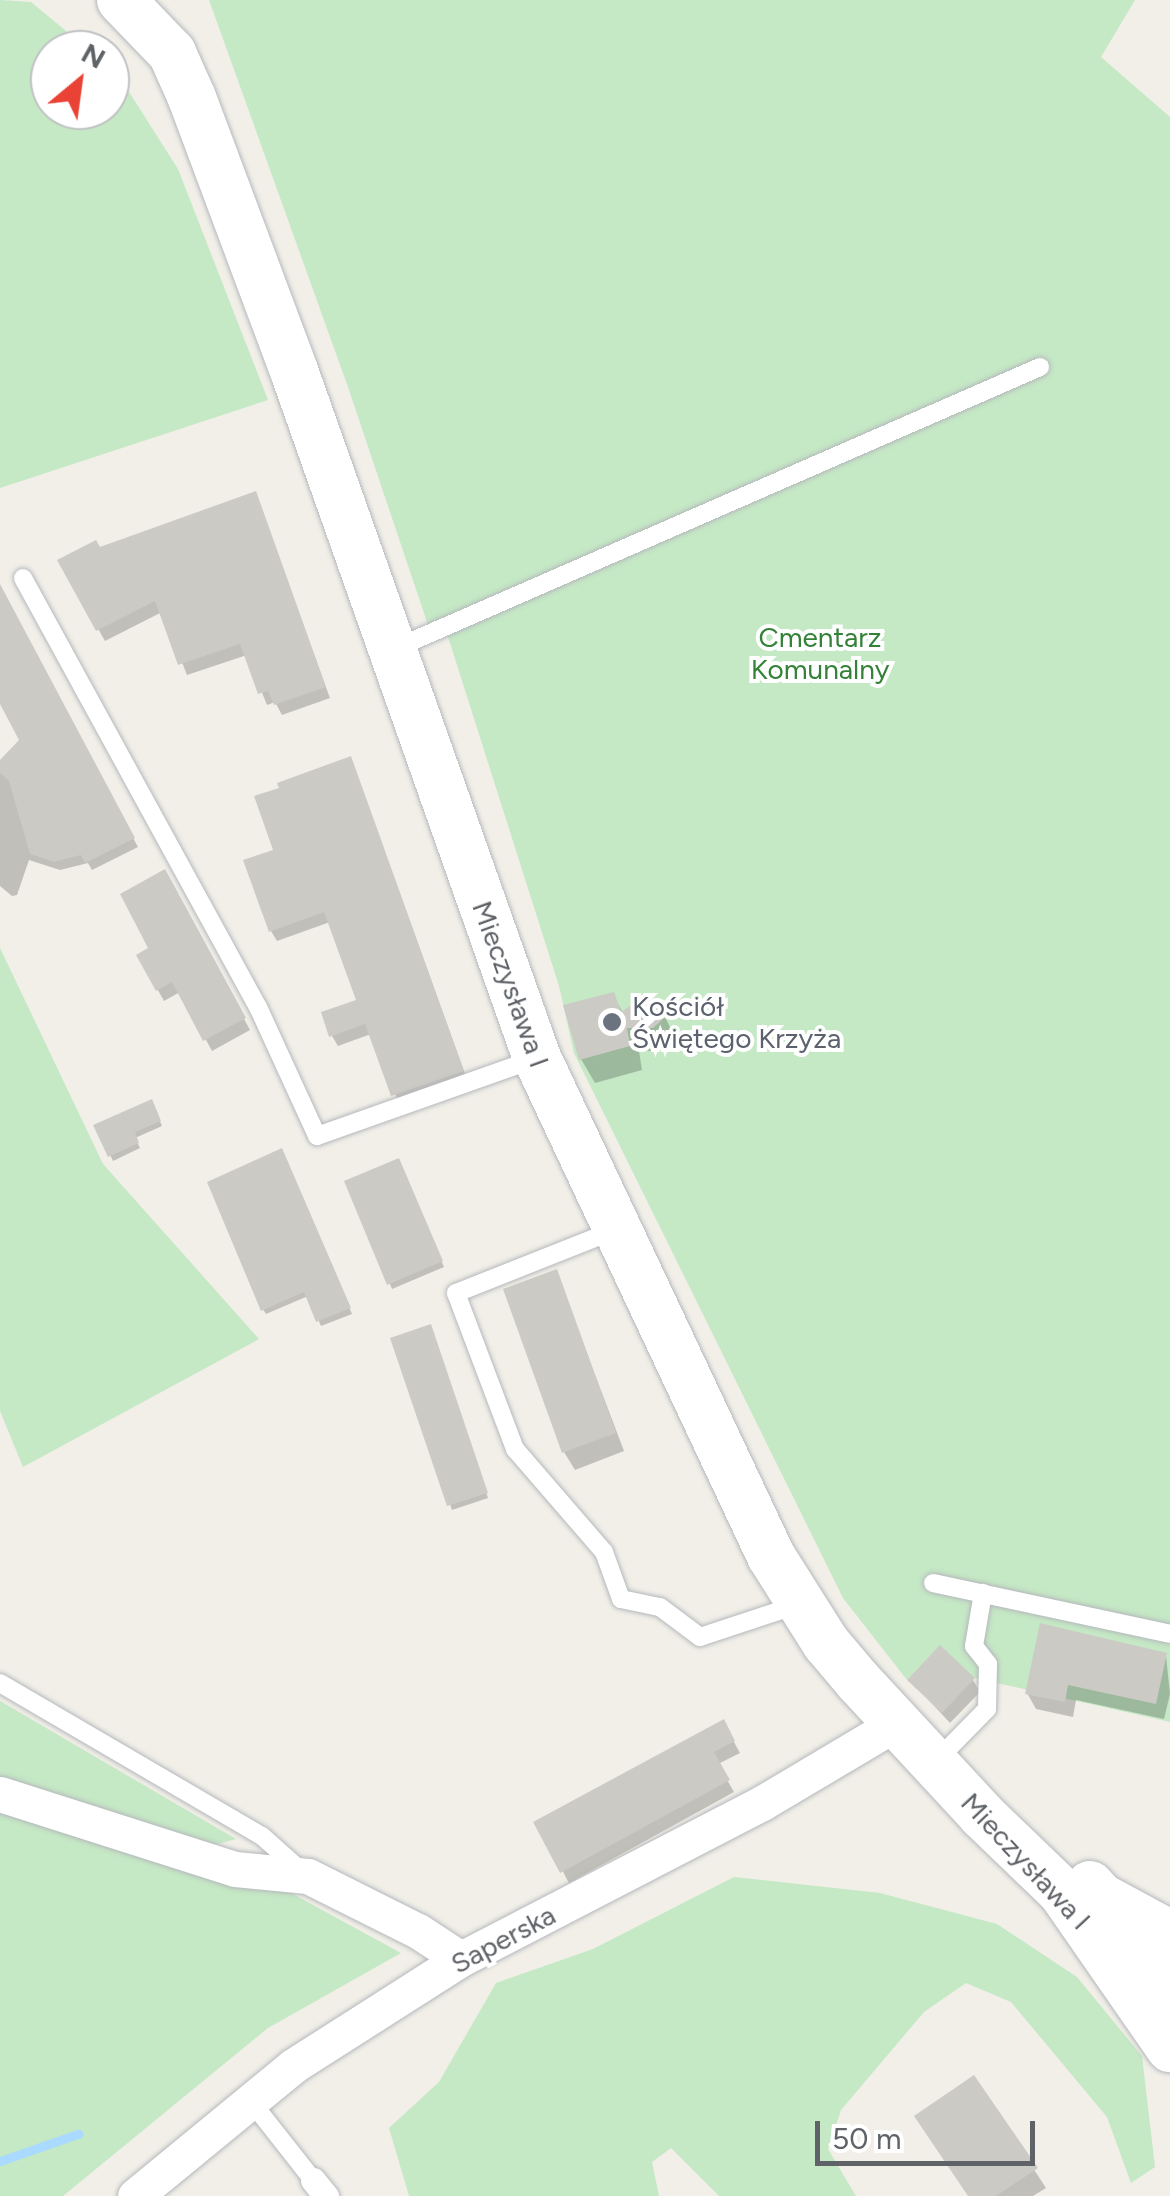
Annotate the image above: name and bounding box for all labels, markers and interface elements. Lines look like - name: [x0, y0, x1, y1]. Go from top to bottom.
- north arrow: [30, 30, 130, 130]
- text: N: [76, 35, 111, 76]
- park label: Cmentarz Komunalny: [751, 620, 889, 686]
- street label: Mieczysława I: [465, 896, 557, 1072]
- place label: Kościół Świętego Krzyża: [632, 989, 841, 1055]
- marker: Kościół Świętego Krzyża: [601, 1011, 623, 1033]
- street label: Mieczysława I: [954, 1786, 1098, 1936]
- street label: Saperska: [445, 1898, 561, 1980]
- scale bar: [820, 2101, 1040, 2163]
- text: 50 m: [832, 2120, 901, 2157]

